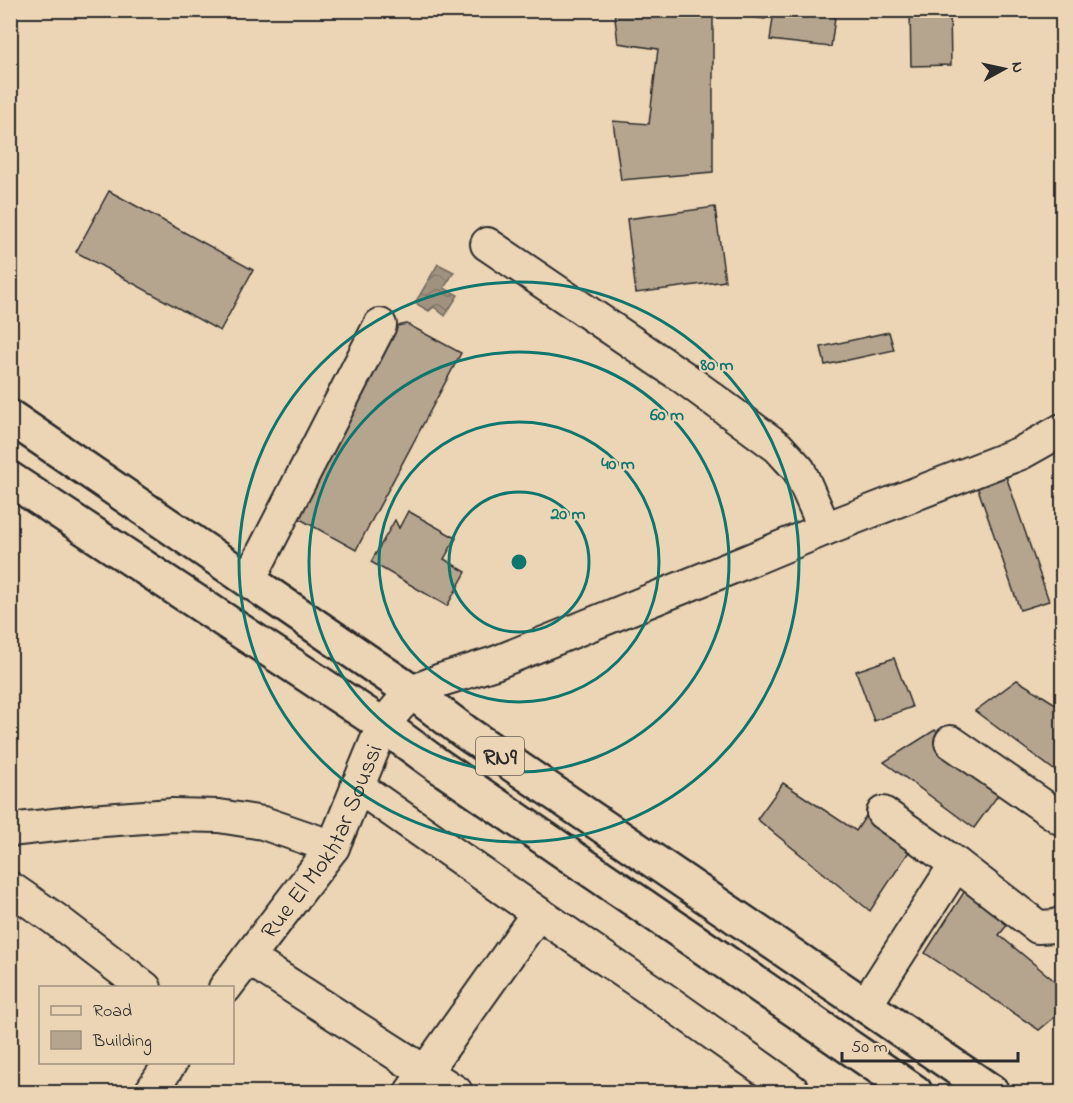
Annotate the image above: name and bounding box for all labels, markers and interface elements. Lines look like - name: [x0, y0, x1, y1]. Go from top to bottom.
- north arrow: [974, 39, 1034, 99]
- text: N: [1004, 60, 1030, 74]
- text: 80 m: [700, 353, 734, 379]
- text: 60 m: [650, 403, 684, 429]
- text: 40 m: [601, 452, 635, 478]
- text: 20 m: [549, 502, 586, 528]
- centre of rings: [509, 552, 529, 572]
- road number: RN9: [476, 737, 524, 775]
- street label: Rue El Mokhtar Soussi: [253, 739, 393, 948]
- legend: [39, 986, 234, 1064]
- text: Road: [93, 999, 132, 1025]
- scale bar: [842, 1025, 1018, 1063]
- text: Building: [92, 1029, 152, 1056]
- text: 50 m: [851, 1035, 888, 1061]

